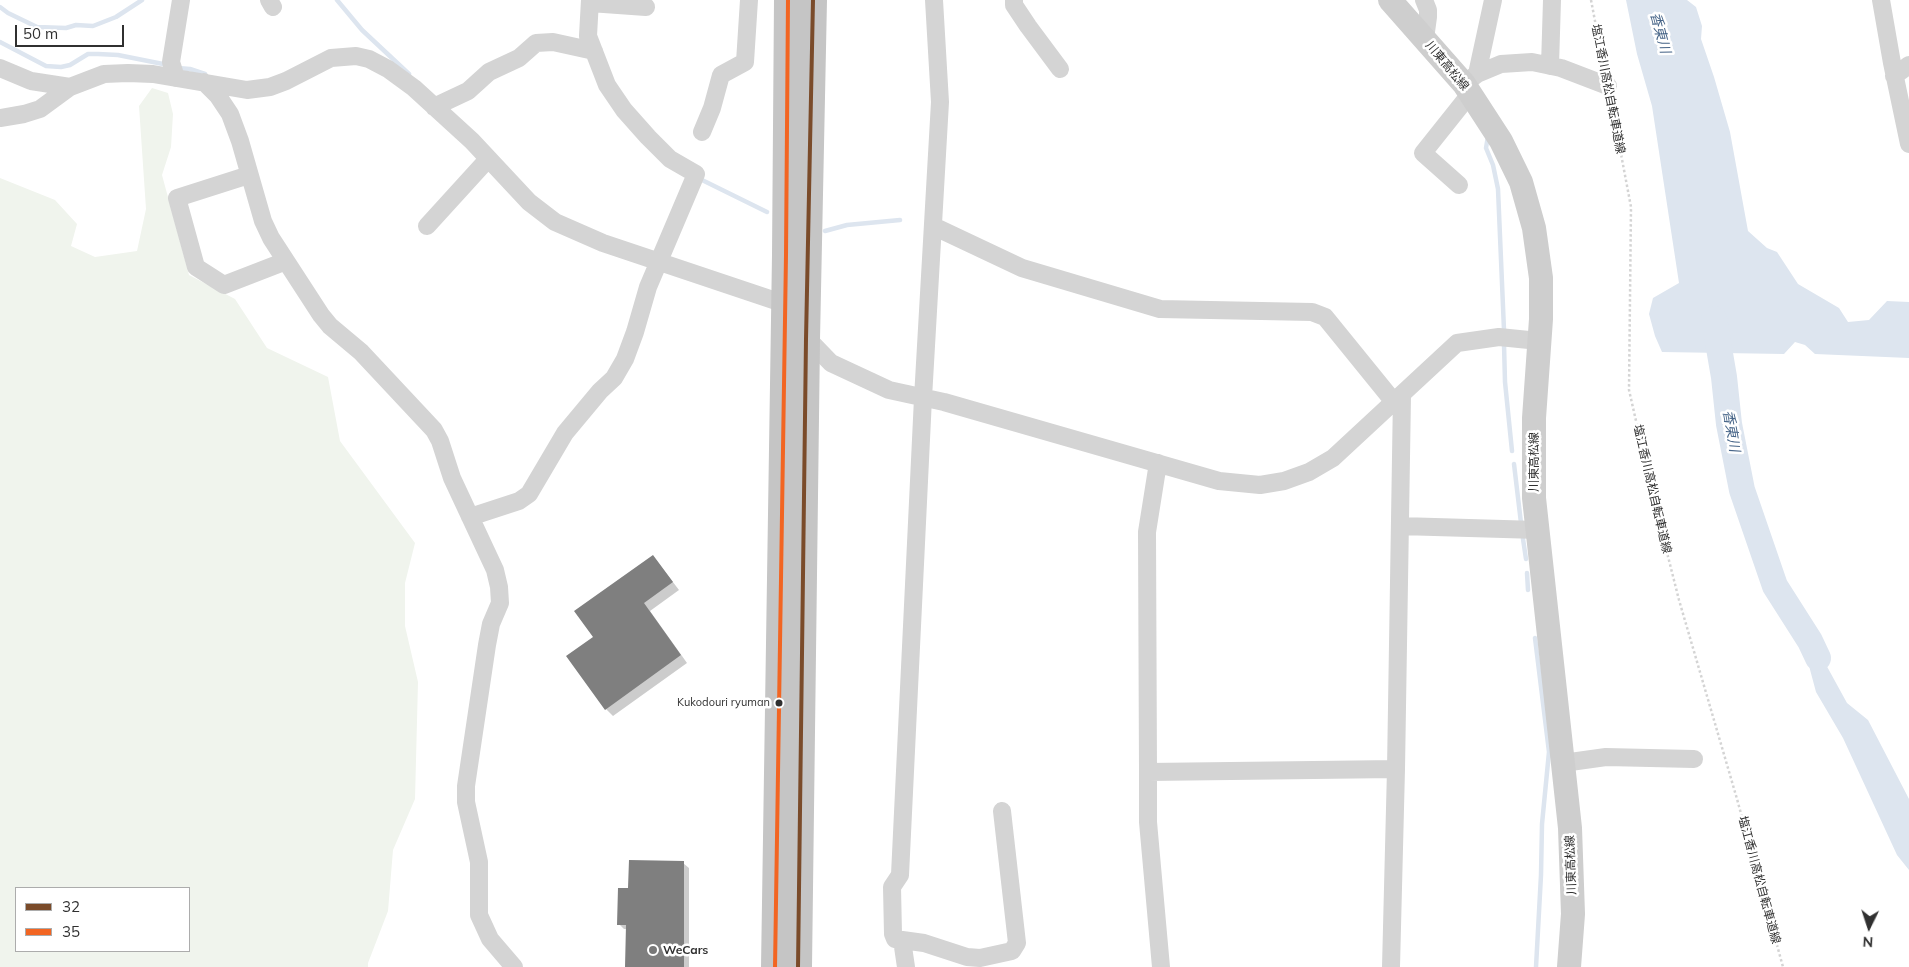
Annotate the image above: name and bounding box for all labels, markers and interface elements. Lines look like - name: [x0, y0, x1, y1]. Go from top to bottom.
- water label: 香東川: [1646, 11, 1674, 55]
- scale bar: [18, 15, 126, 47]
- street label: 塩江香川高松自転車道線: [1588, 23, 1628, 155]
- text: 50 m: [23, 24, 58, 43]
- street label: 川東高松線: [1422, 38, 1472, 94]
- water label: 香東川: [1719, 409, 1743, 453]
- street label: 塩江香川高松自転車道線: [1630, 423, 1674, 555]
- street label: 川東高松線: [1527, 432, 1541, 492]
- place label: Kukodouri ryuman: [677, 696, 770, 710]
- marker: Kukodouri ryuman: [774, 698, 784, 708]
- street label: 塩江香川高松自転車道線: [1735, 814, 1783, 946]
- street label: 川東高松線: [1563, 835, 1579, 895]
- legend: [15, 887, 190, 952]
- text: 32: [62, 897, 80, 916]
- north arrow: [1844, 902, 1894, 952]
- text: 35: [62, 922, 80, 941]
- text: N: [1862, 933, 1874, 951]
- place label: WeCars: [663, 943, 708, 957]
- marker: WeCars: [647, 944, 659, 956]

